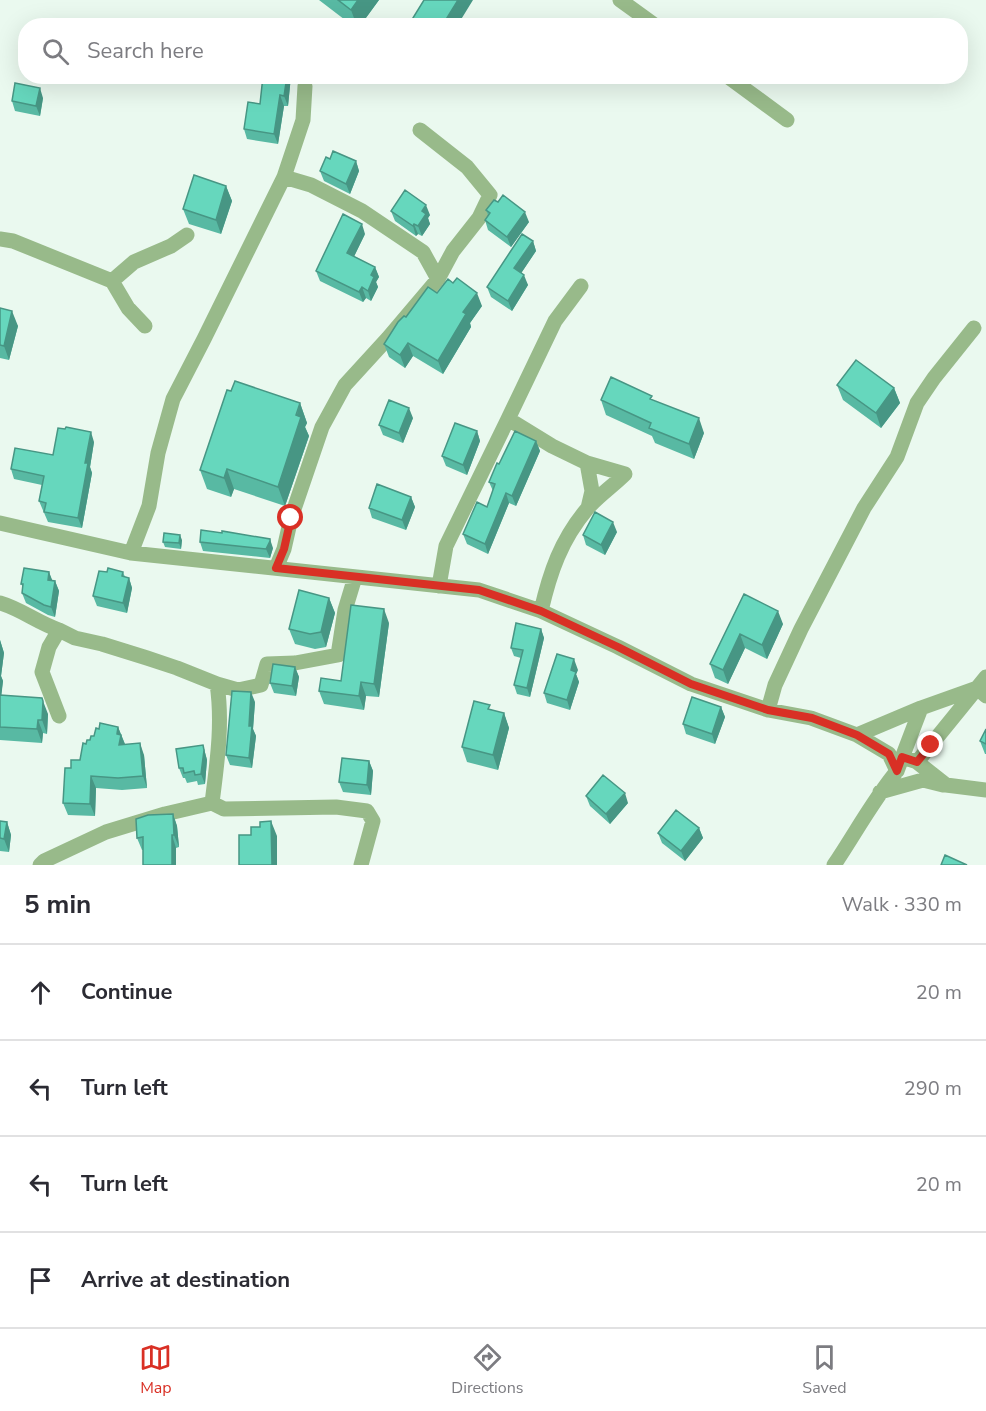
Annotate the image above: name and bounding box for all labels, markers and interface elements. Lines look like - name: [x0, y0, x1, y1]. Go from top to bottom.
- search box: [18, 18, 968, 84]
- icon: search: [39, 35, 72, 68]
- text: Search here: [87, 36, 204, 66]
- route start: [277, 504, 303, 530]
- route end: [917, 731, 943, 757]
- text: 5 min: [24, 887, 91, 922]
- text: Walk · 330 m: [842, 891, 962, 918]
- icon: ahead: [24, 976, 57, 1009]
- text: Continue: [81, 977, 172, 1007]
- text: 20 m: [916, 979, 962, 1006]
- icon: left: [24, 1072, 57, 1105]
- text: Turn left: [81, 1073, 168, 1103]
- text: 290 m: [904, 1075, 962, 1102]
- icon: left: [24, 1168, 57, 1201]
- text: Turn left: [81, 1169, 168, 1199]
- text: 20 m: [916, 1171, 962, 1198]
- icon: arrive: [24, 1264, 57, 1297]
- text: Arrive at destination: [81, 1265, 290, 1295]
- tab: Map: [139, 1341, 172, 1399]
- tab: Directions: [451, 1341, 523, 1399]
- tab: Saved: [802, 1341, 847, 1399]

